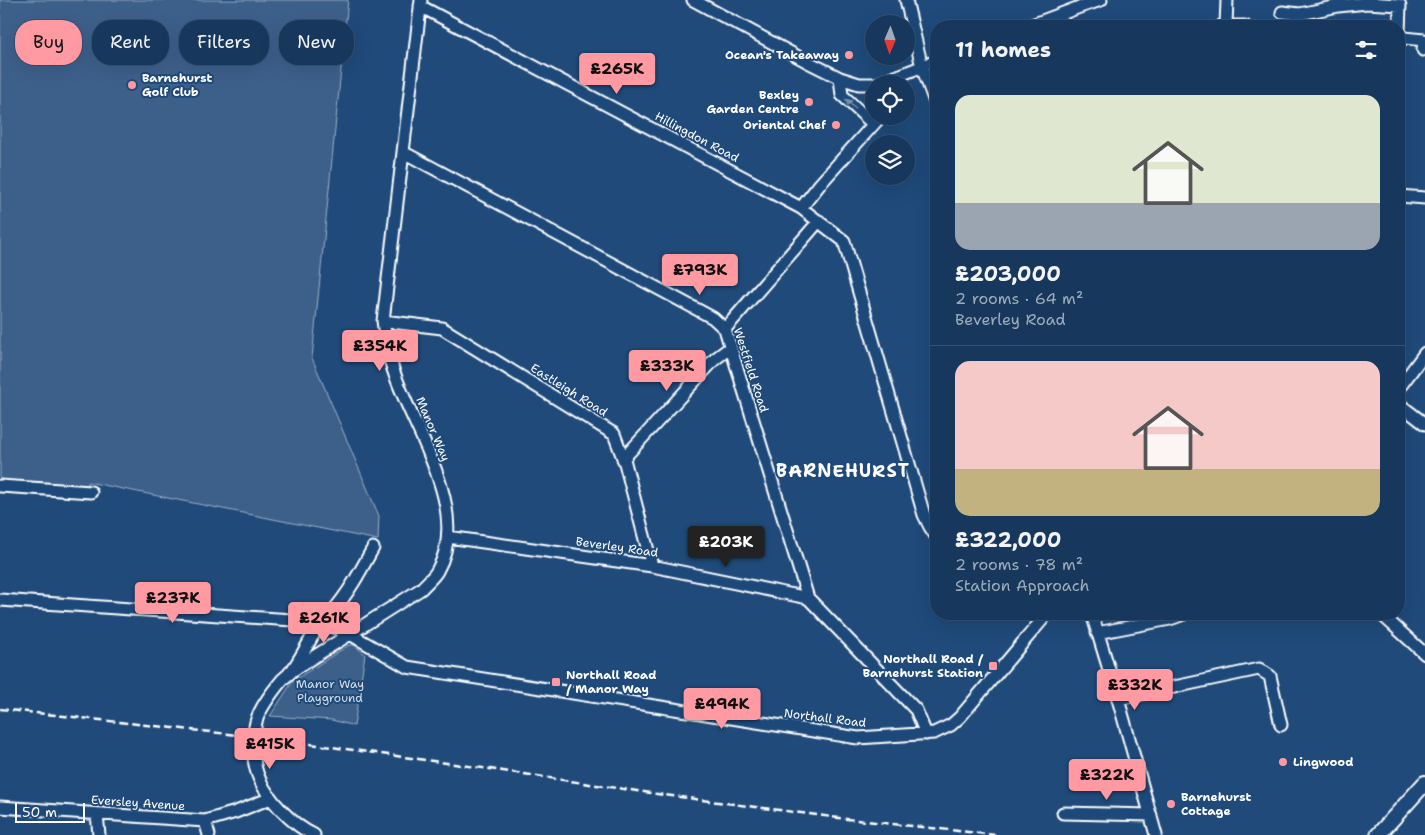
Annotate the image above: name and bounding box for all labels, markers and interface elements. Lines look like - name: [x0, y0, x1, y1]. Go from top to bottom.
- north arrow: [865, 15, 915, 65]
- map controls: [865, 15, 915, 185]
- chip: Buy: [15, 20, 82, 65]
- chip: Rent: [92, 20, 169, 65]
- chip: Filters: [179, 20, 269, 65]
- chip: New: [279, 20, 354, 65]
- text: 11 homes: [955, 36, 1051, 64]
- icon: filters: [1352, 36, 1380, 64]
- place label: Ocean's Takeaway: [725, 47, 839, 63]
- marker: Ocean's Takeaway: [843, 49, 855, 61]
- pin: £265K: [582, 52, 652, 95]
- text: £265K: [590, 58, 644, 79]
- place label: Barnehurst Golf Club: [142, 70, 212, 100]
- button: locate: [865, 75, 915, 125]
- marker: Barnehurst Golf Club: [126, 79, 138, 91]
- place label: Bexley Garden Centre: [706, 87, 799, 117]
- marker: Bexley Garden Centre: [803, 96, 815, 108]
- one-way arrow: [846, 98, 858, 110]
- street label: Hillingdon Road: [652, 108, 742, 166]
- place label: Oriental Chef: [743, 117, 826, 133]
- marker: Oriental Chef: [830, 119, 842, 131]
- icon: home: [1123, 128, 1213, 218]
- button: layers: [865, 135, 915, 185]
- pin: £793K: [665, 254, 735, 296]
- text: £793K: [673, 259, 727, 280]
- text: £203,000: [955, 260, 1061, 288]
- text: 2 rooms · 64 m²: [955, 288, 1083, 309]
- text: Beverley Road: [955, 309, 1066, 330]
- street label: Westfield Road: [730, 326, 772, 415]
- pin: £354K: [345, 330, 415, 372]
- text: £354K: [353, 335, 407, 356]
- pin: £333K: [632, 350, 702, 392]
- text: £333K: [640, 355, 694, 376]
- street label: Eastleigh Road: [527, 360, 611, 420]
- icon: home: [1123, 393, 1213, 483]
- street label: Manor Way: [412, 394, 454, 464]
- district label: BARNEHURST: [776, 459, 910, 483]
- pin: £203K: [691, 526, 761, 568]
- text: £322,000: [955, 526, 1061, 554]
- text: £203K: [699, 531, 753, 552]
- street label: Beverley Road: [575, 533, 660, 561]
- text: 2 rooms · 78 m²: [955, 554, 1083, 575]
- text: Station Approach: [955, 575, 1090, 596]
- pin: £237K: [138, 582, 208, 624]
- text: £237K: [146, 587, 200, 608]
- pin: £261K: [289, 602, 359, 644]
- text: £261K: [299, 607, 349, 628]
- place label: Northall Road / Barnehurst Station: [863, 651, 984, 681]
- marker: Northall Road / Barnehurst Station: [987, 660, 999, 672]
- place label: Northall Road / Manor Way: [566, 667, 657, 697]
- pin: £332K: [1100, 668, 1170, 711]
- text: £332K: [1108, 674, 1162, 695]
- park label: Manor Way Playground: [296, 676, 364, 706]
- marker: Northall Road / Manor Way: [550, 676, 562, 688]
- pin: £494K: [687, 688, 757, 730]
- text: £494K: [695, 693, 749, 714]
- street label: Northall Road: [783, 705, 867, 731]
- pin: £415K: [235, 728, 305, 770]
- text: £415K: [245, 733, 295, 754]
- place label: Lingwood: [1293, 754, 1353, 770]
- marker: Lingwood: [1277, 756, 1289, 768]
- pin: £322K: [1072, 758, 1142, 801]
- text: £322K: [1080, 764, 1134, 785]
- place label: Barnehurst Cottage: [1181, 789, 1251, 819]
- street label: Eversley Avenue: [90, 792, 186, 814]
- marker: Barnehurst Cottage: [1165, 798, 1177, 810]
- scale bar: [15, 800, 85, 823]
- text: 50 m: [22, 803, 57, 821]

